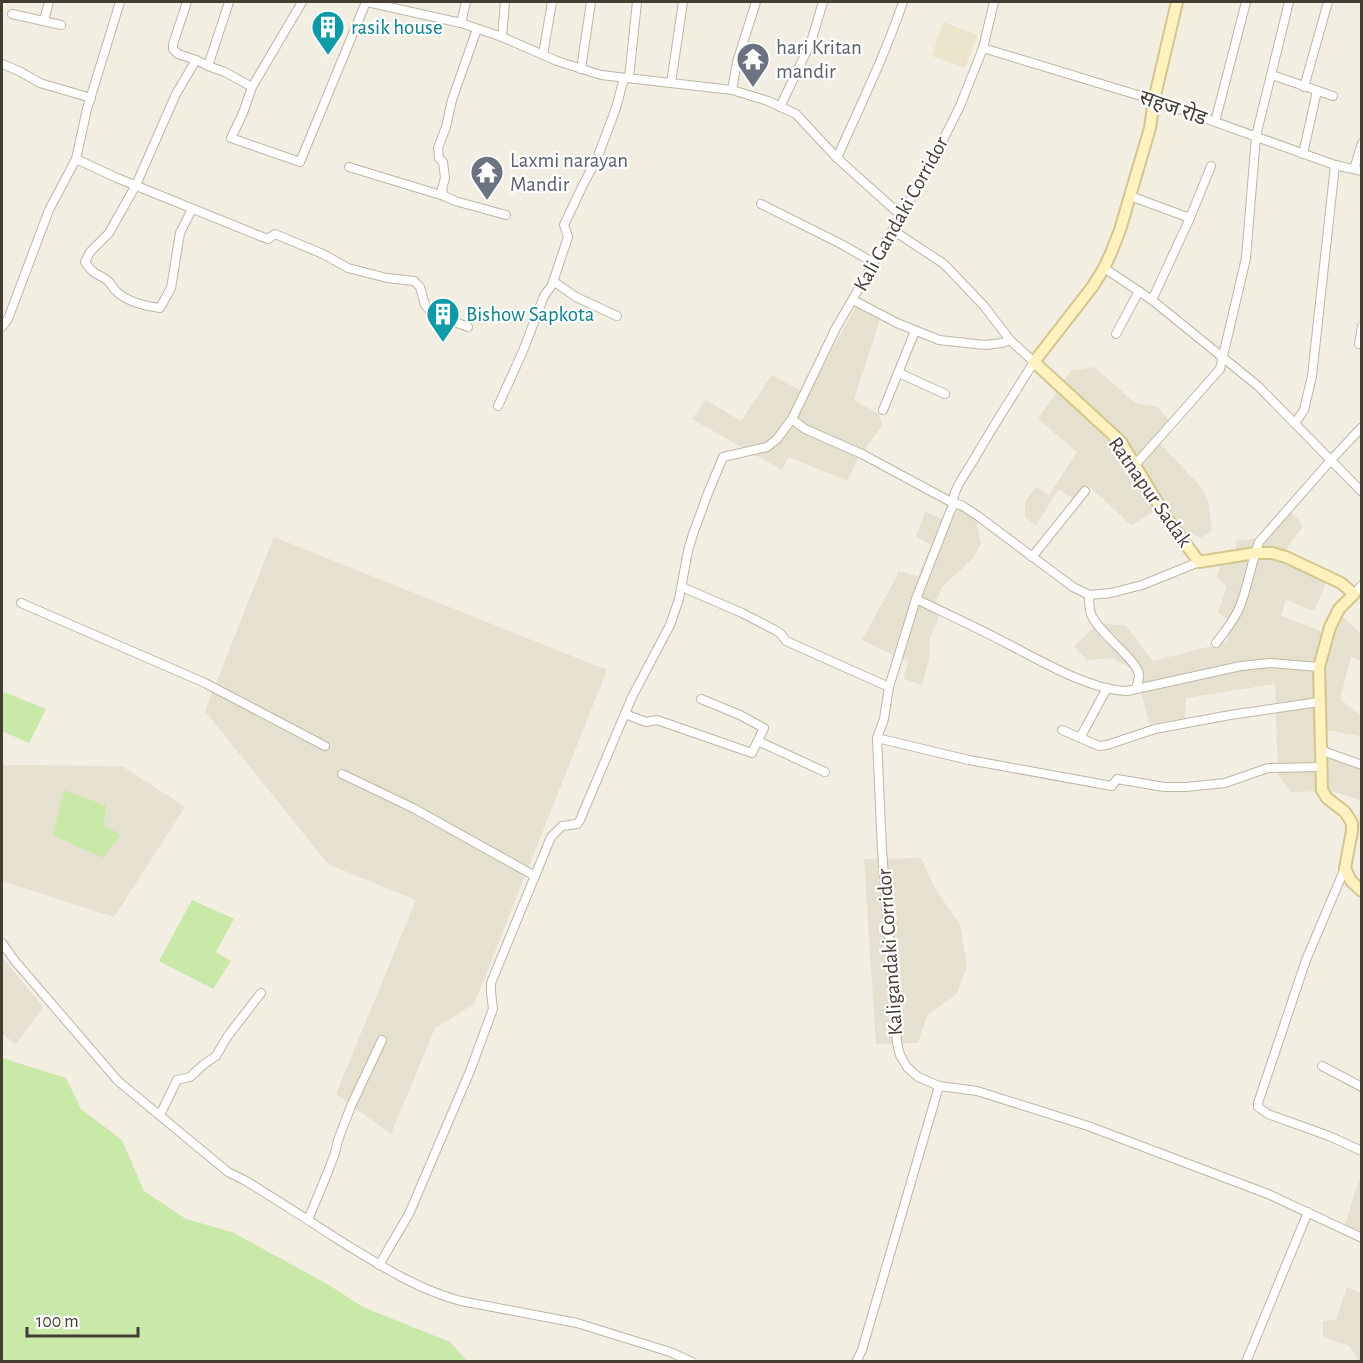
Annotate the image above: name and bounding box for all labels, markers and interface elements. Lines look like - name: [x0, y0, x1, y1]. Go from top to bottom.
- building icon: rasik house: [310, 9, 346, 56]
- place label: rasik house: [351, 17, 443, 38]
- place label: hari Kritan mandir: [776, 37, 862, 82]
- temple icon: hari Kritan mandir: [735, 41, 771, 88]
- street label: सहज रोड: [1137, 85, 1211, 130]
- street label: Kali Gandaki Corridor: [850, 133, 952, 295]
- place label: Laxmi narayan Mandir: [510, 150, 628, 195]
- temple icon: Laxmi narayan Mandir: [469, 154, 505, 201]
- building icon: Bishow Sapkota: [425, 296, 461, 343]
- place label: Bishow Sapkota: [466, 304, 595, 325]
- street label: Ratnapur Sadak: [1104, 433, 1196, 551]
- street label: Kaligandaki Corridor: [874, 868, 906, 1036]
- scale bar: [27, 1300, 138, 1338]
- text: 100 m: [36, 1313, 79, 1331]

